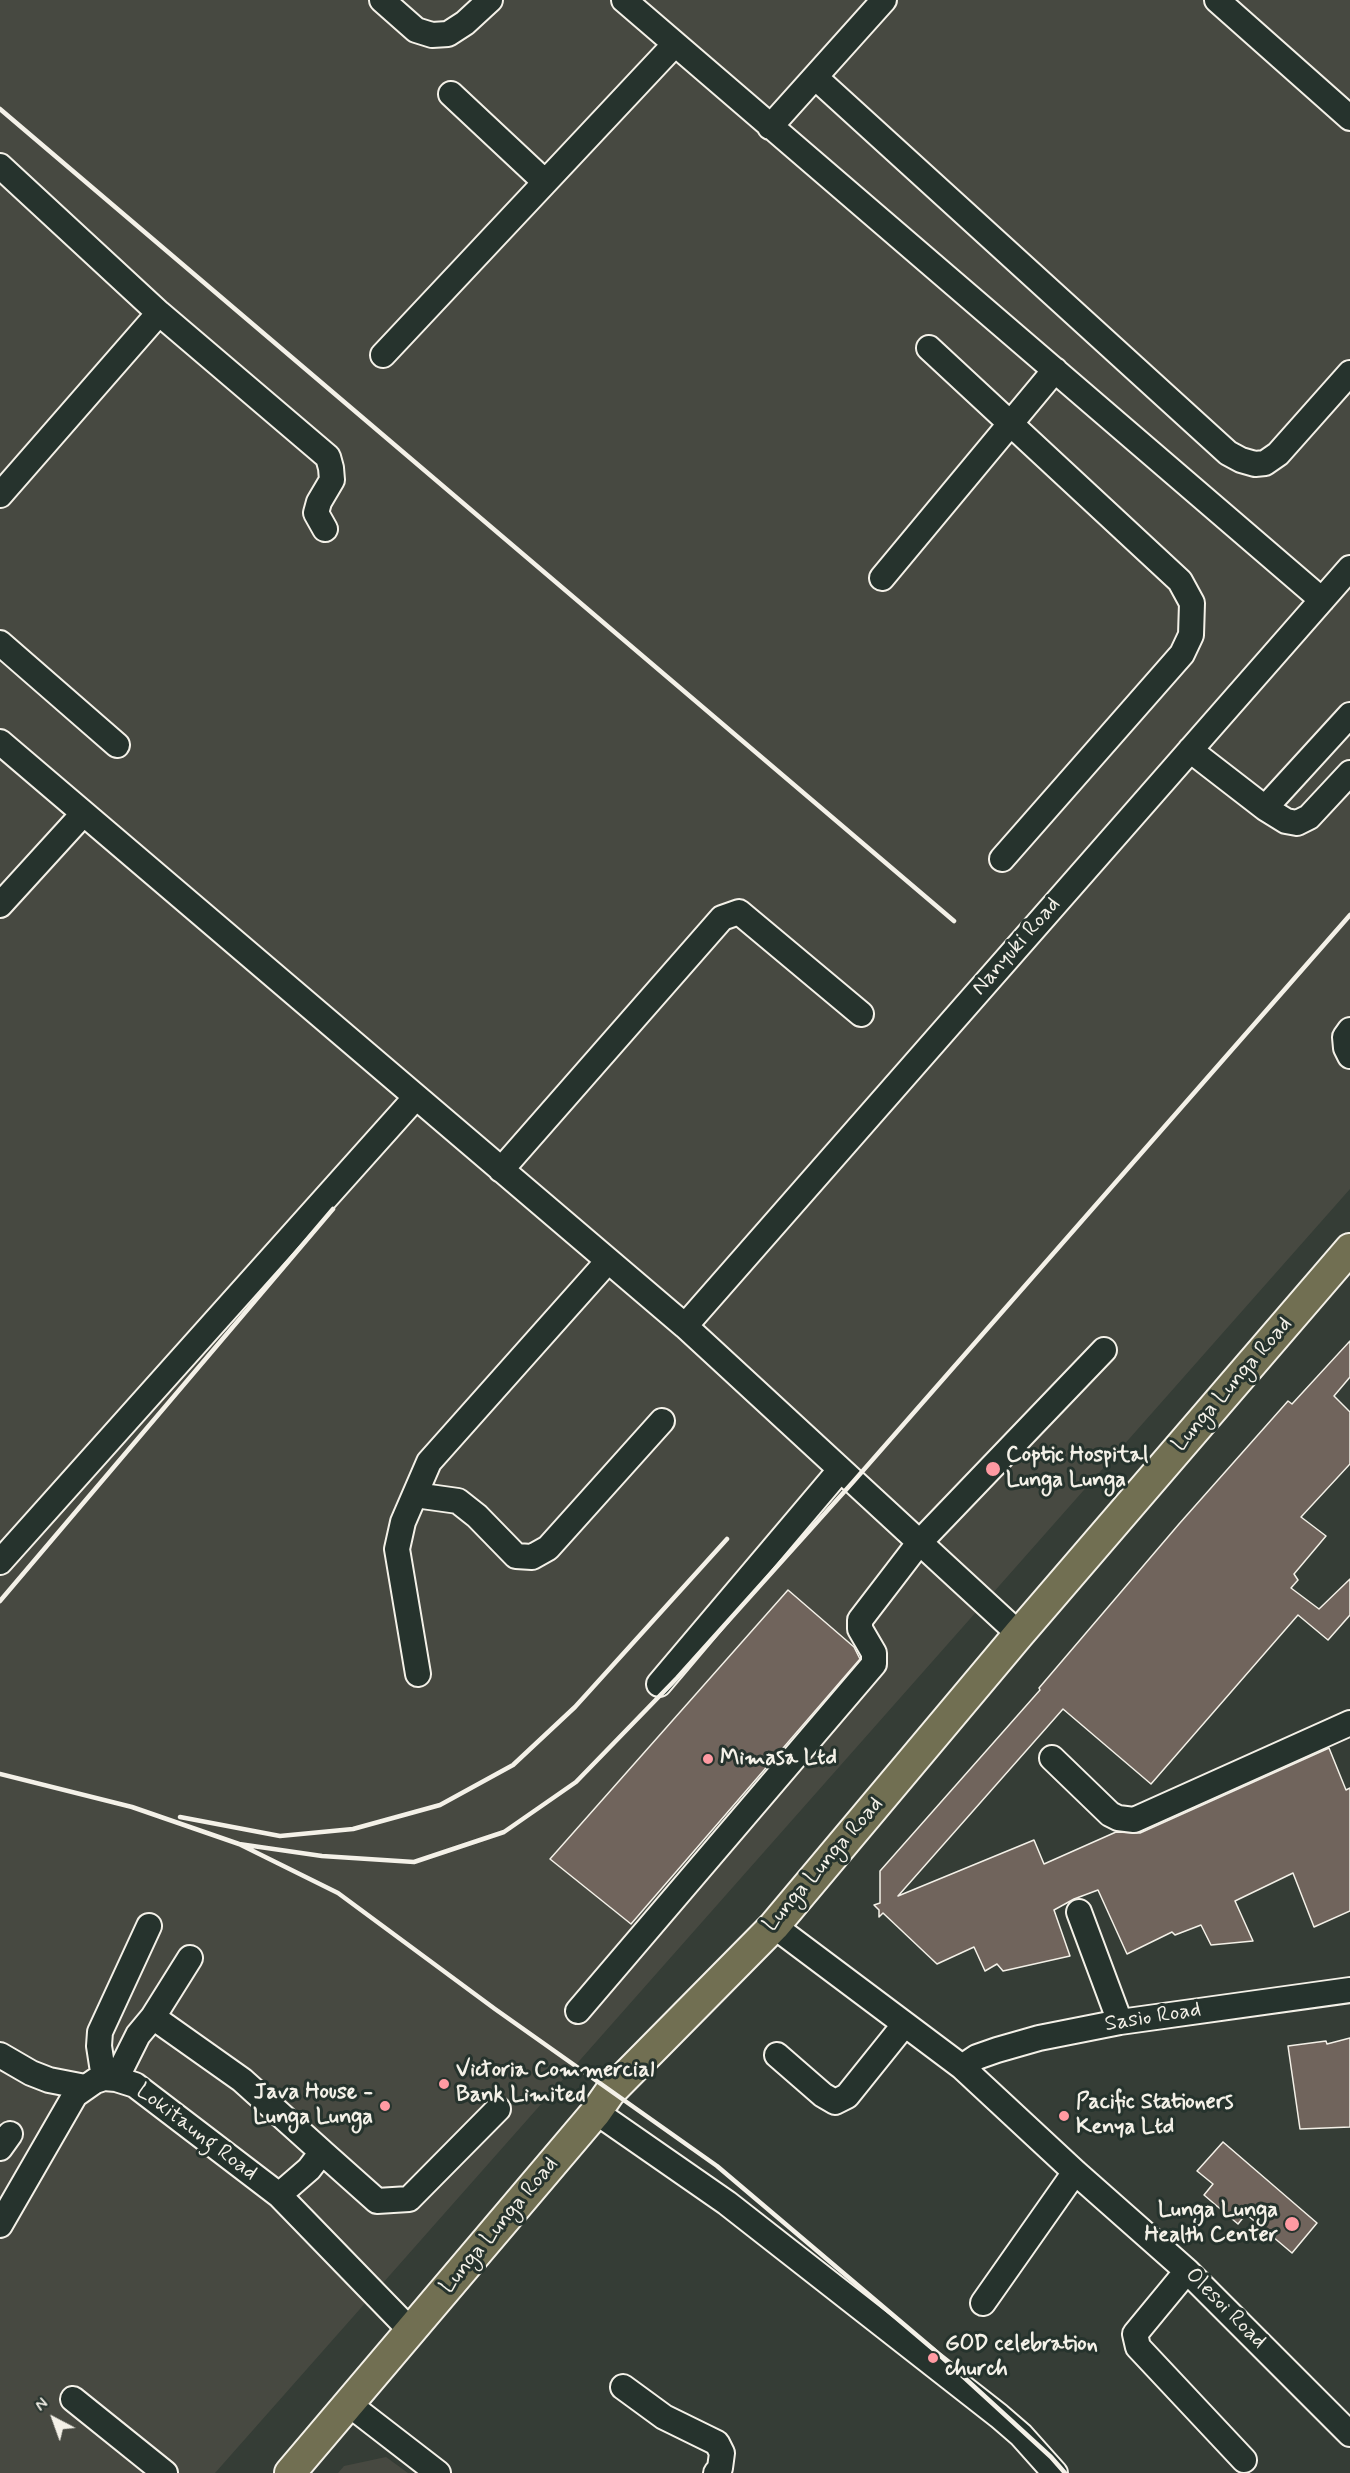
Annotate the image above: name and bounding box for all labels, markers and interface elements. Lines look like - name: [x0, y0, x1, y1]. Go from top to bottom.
- street label: Nanyuki Road: [967, 892, 1067, 1002]
- street label: Lunga Lunga Road: [1167, 1312, 1299, 1458]
- place label: Coptic Hospital Lunga Lunga: [1006, 1443, 1148, 1494]
- marker: Coptic Hospital Lunga Lunga: [984, 1460, 1002, 1478]
- place label: Mimasa Ltd: [720, 1746, 837, 1772]
- marker: Mimasa Ltd: [701, 1752, 715, 1766]
- street label: Lunga Lunga Road: [758, 1792, 890, 1938]
- street label: Sasio Road: [1103, 1997, 1203, 2039]
- place label: Victoria Commercial Bank Limited: [456, 2058, 654, 2110]
- marker: Victoria Commercial Bank Limited: [437, 2077, 451, 2091]
- street label: Lokitaung Road: [130, 2079, 262, 2187]
- place label: Java House - Lunga Lunga: [253, 2080, 373, 2132]
- place label: Pacific Stationers Kenya Ltd: [1076, 2090, 1234, 2142]
- marker: Java House - Lunga Lunga: [378, 2099, 392, 2113]
- marker: Pacific Stationers Kenya Ltd: [1057, 2109, 1071, 2123]
- street label: Lunga Lunga Road: [435, 2152, 565, 2300]
- place label: Lunga Lunga Health Center: [1144, 2198, 1278, 2250]
- marker: Lunga Lunga Health Center: [1283, 2215, 1301, 2233]
- street label: Olesoi Road: [1179, 2263, 1271, 2355]
- place label: GOD celebration church: [945, 2332, 1098, 2384]
- marker: GOD celebration church: [926, 2351, 940, 2365]
- north arrow: [24, 2389, 84, 2449]
- text: N: [31, 2394, 53, 2416]

